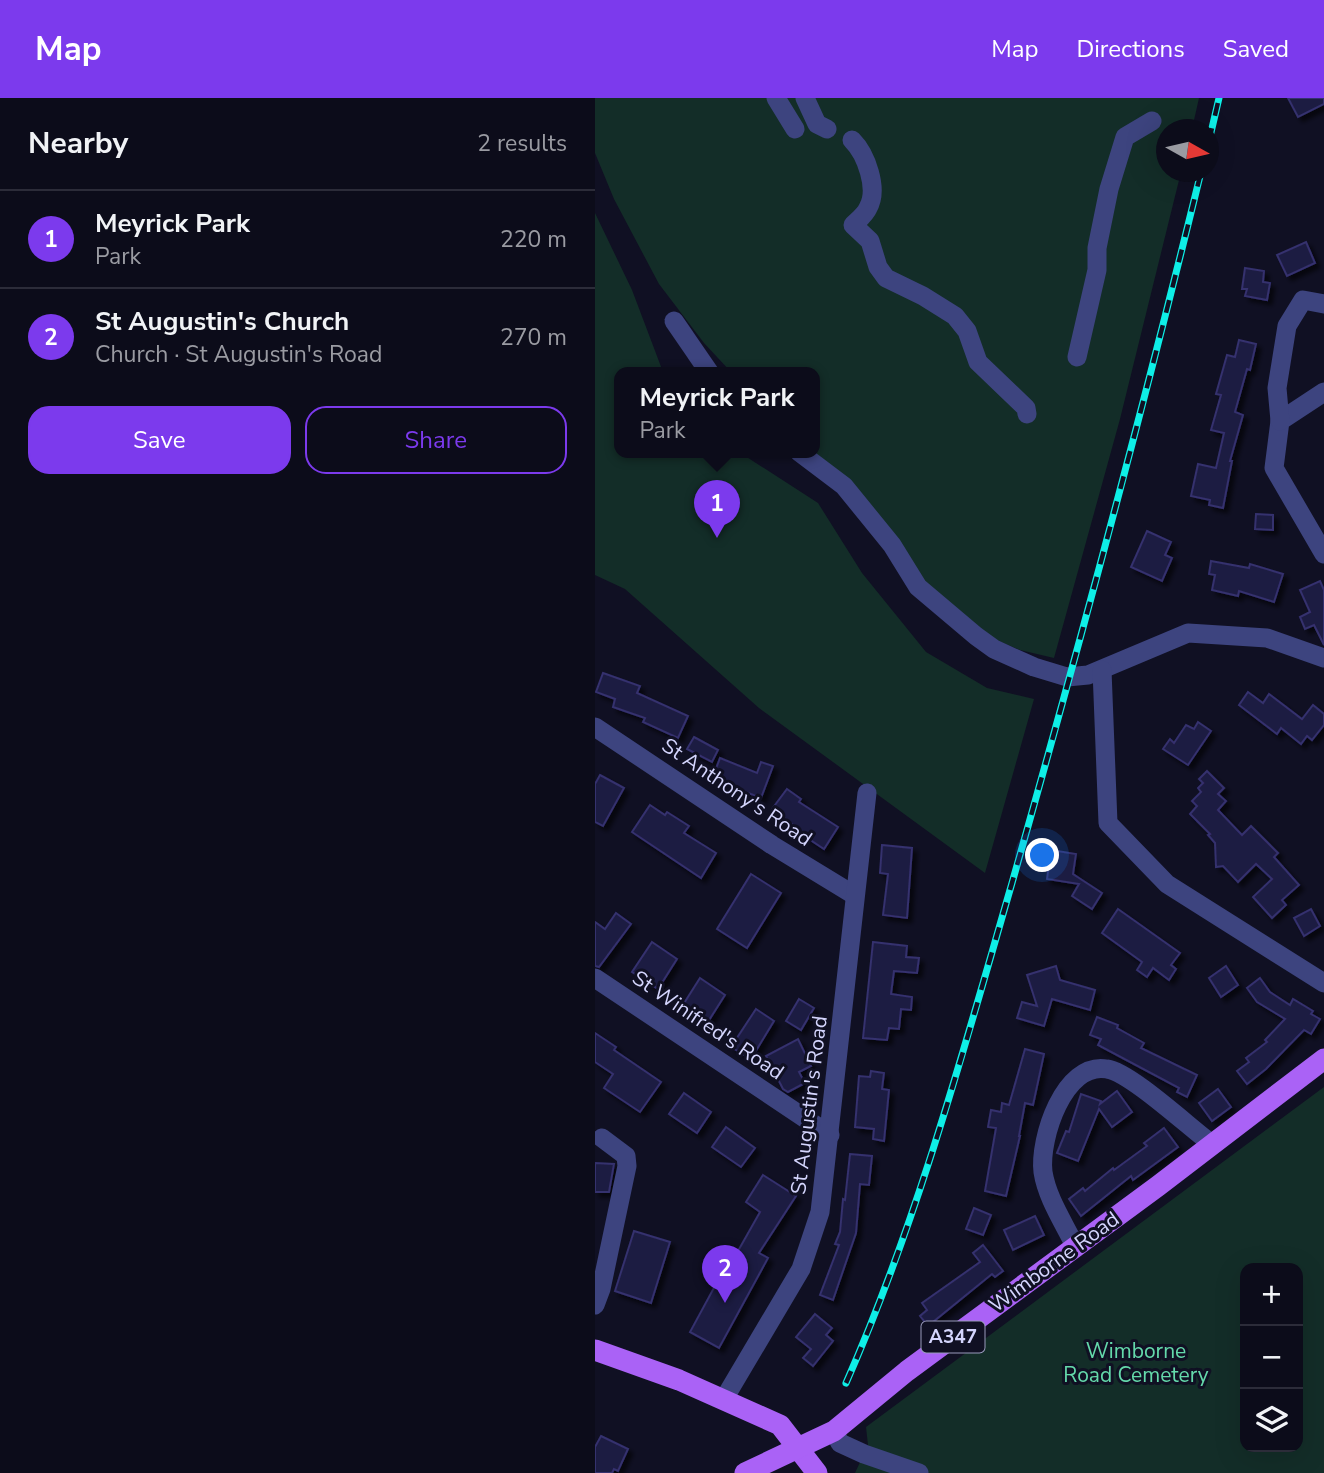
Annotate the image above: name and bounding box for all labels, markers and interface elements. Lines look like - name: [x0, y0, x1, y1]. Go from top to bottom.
- text: Map: [35, 27, 102, 72]
- text: Map: [991, 33, 1038, 65]
- text: Directions: [1076, 33, 1185, 65]
- text: Saved: [1223, 33, 1289, 65]
- north arrow: [1156, 119, 1219, 182]
- text: Nearby: [28, 123, 128, 164]
- text: 2 results: [477, 128, 567, 159]
- text: Meyrick Park: [95, 206, 250, 241]
- text: 1: [44, 224, 58, 255]
- text: 220 m: [500, 224, 567, 255]
- text: Park: [95, 241, 141, 272]
- text: St Augustin's Church: [95, 304, 349, 339]
- text: 2: [44, 322, 58, 353]
- text: 270 m: [500, 322, 567, 353]
- text: Church · St Augustin's Road: [95, 339, 382, 370]
- popup: [614, 367, 820, 458]
- text: Meyrick Park: [640, 380, 794, 415]
- button: Save: [28, 406, 291, 474]
- button: Share: [305, 406, 567, 474]
- text: Park: [640, 415, 685, 446]
- pin: 1: [694, 480, 740, 538]
- street label: St Anthony's Road: [656, 731, 818, 853]
- your location: [1025, 838, 1059, 872]
- street label: St Winifred's Road: [627, 964, 789, 1086]
- street label: St Augustin's Road: [784, 1014, 834, 1196]
- street label: Wimborne Road: [983, 1205, 1125, 1319]
- pin: 2: [702, 1245, 748, 1303]
- map controls: [1240, 1263, 1303, 1452]
- button: +: [1240, 1263, 1303, 1326]
- road number: A347: [921, 1322, 985, 1352]
- button: −: [1240, 1326, 1303, 1389]
- park label: Wimborne Road Cemetery: [1063, 1337, 1209, 1389]
- button: layers: [1240, 1389, 1303, 1452]

